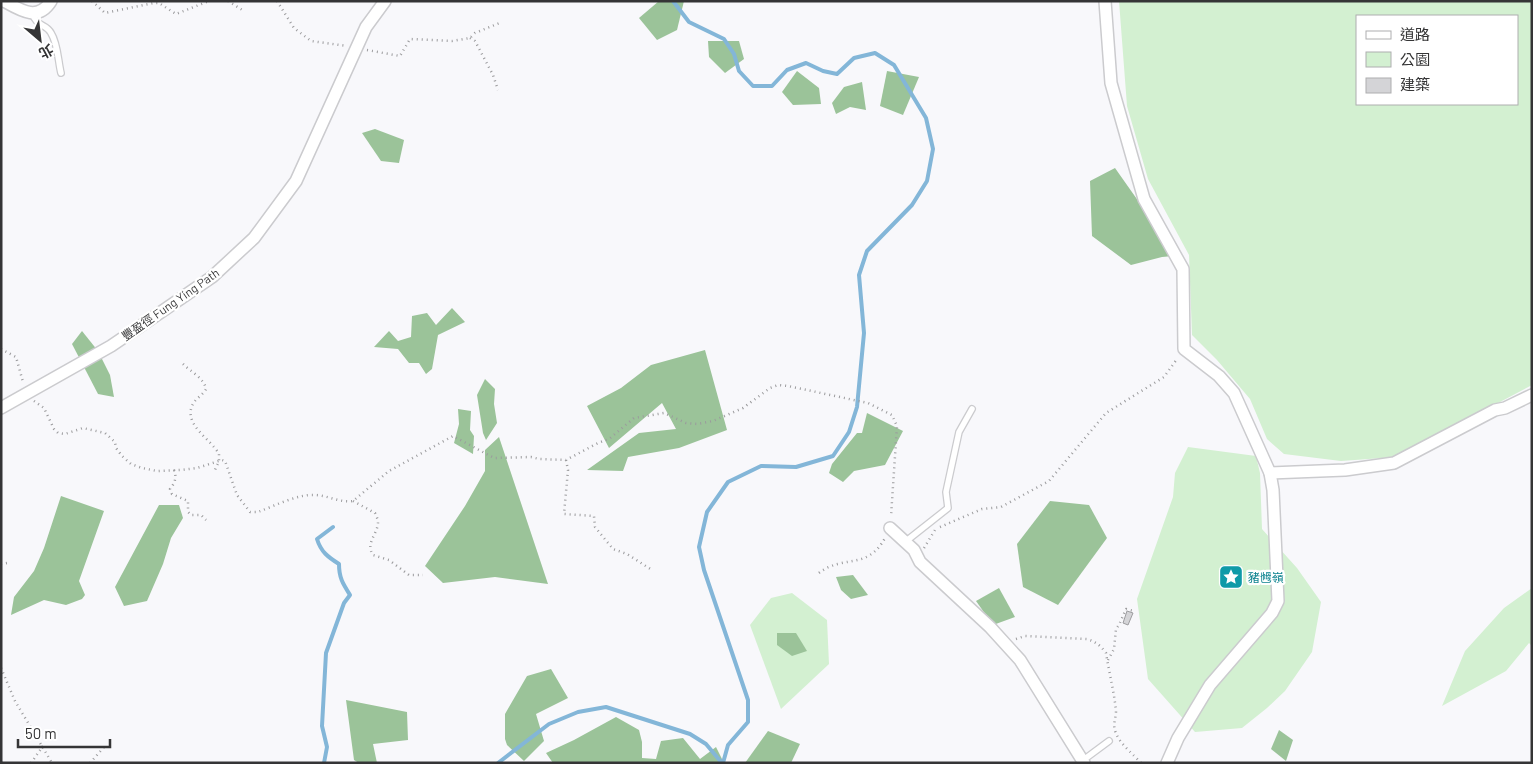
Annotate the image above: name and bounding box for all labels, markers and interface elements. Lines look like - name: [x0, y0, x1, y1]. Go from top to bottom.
- north arrow: [15, 15, 65, 65]
- legend: [1356, 15, 1518, 105]
- text: 道路: [1400, 25, 1430, 43]
- text: 北: [36, 41, 57, 63]
- text: 公園: [1400, 50, 1430, 68]
- text: 建築: [1400, 75, 1430, 93]
- street label: 豐盈徑 Fung Ying Path: [119, 265, 221, 343]
- place icon: 豬乸嶺: [1218, 564, 1244, 590]
- place label: 豬乸嶺: [1248, 570, 1284, 584]
- scale bar: [18, 716, 110, 748]
- text: 50 m: [25, 724, 57, 742]

